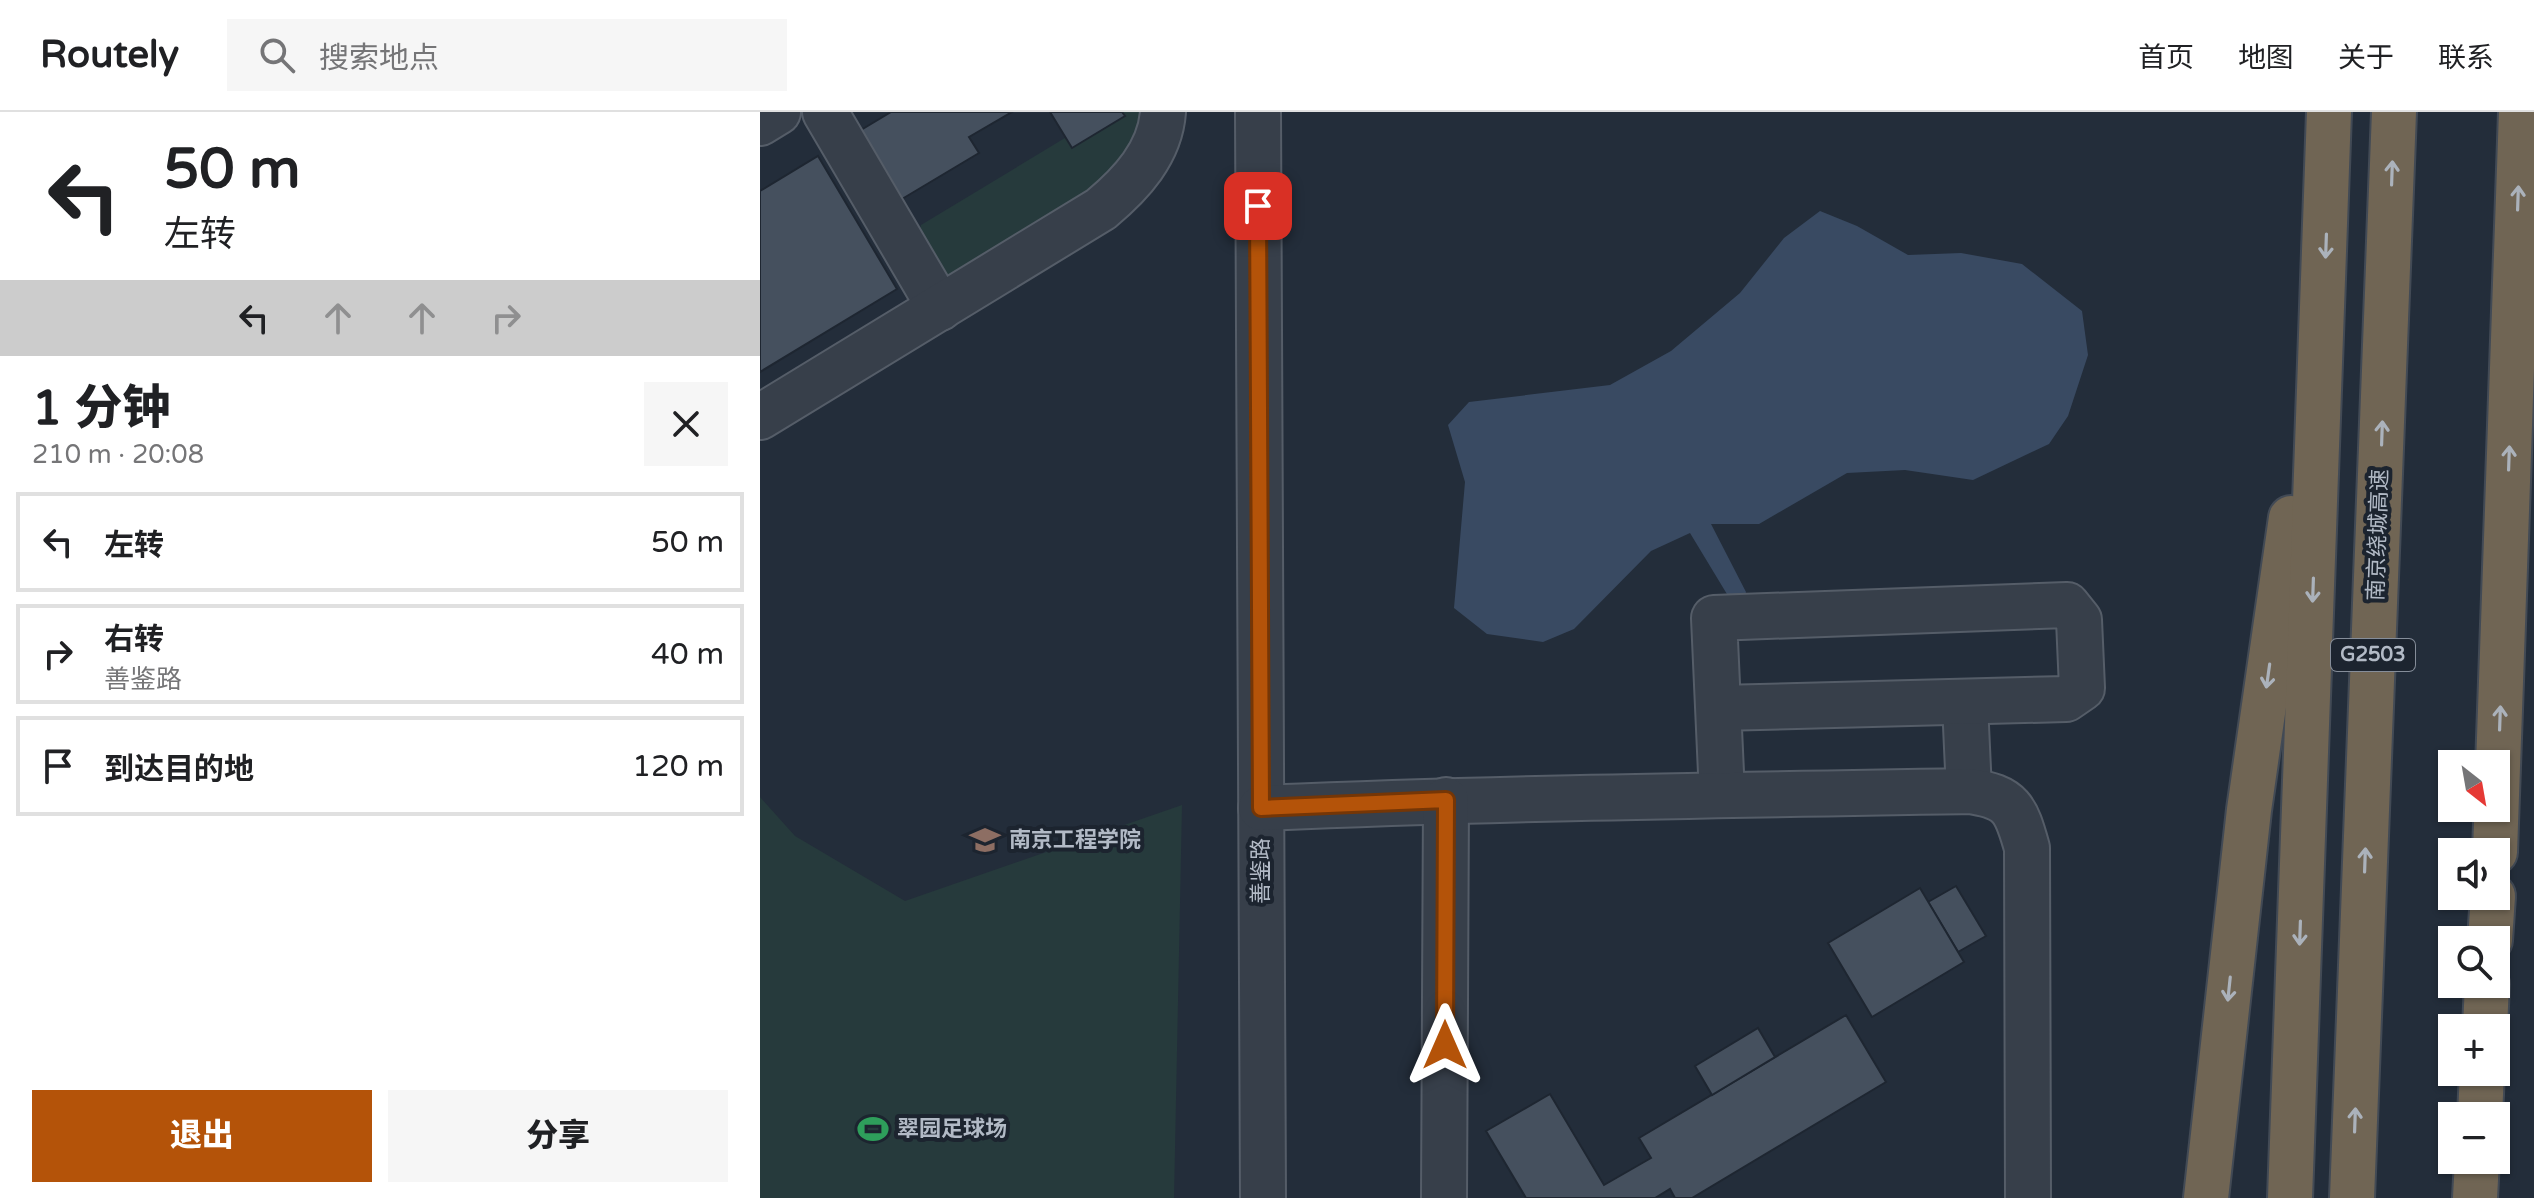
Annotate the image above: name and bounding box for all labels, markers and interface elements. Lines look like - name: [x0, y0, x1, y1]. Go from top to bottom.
- search box: [227, 19, 787, 91]
- text: Routely: [40, 32, 179, 78]
- icon: search: [255, 33, 299, 77]
- text: 搜索地点: [319, 40, 439, 77]
- text: 首页: [2138, 41, 2194, 75]
- text: 地图: [2238, 41, 2294, 75]
- text: 关于: [2338, 41, 2394, 75]
- text: 联系: [2438, 41, 2494, 75]
- text: 50 m: [164, 136, 300, 203]
- icon: left: [32, 144, 136, 248]
- one-way arrow: [2384, 160, 2399, 187]
- pin: [1224, 172, 1292, 240]
- icon: arrive: [1236, 184, 1280, 228]
- one-way arrow: [2511, 185, 2526, 212]
- text: 左转: [164, 213, 236, 256]
- one-way arrow: [2318, 232, 2333, 259]
- icon: left: [232, 296, 276, 340]
- icon: ahead: [316, 296, 360, 340]
- icon: ahead: [400, 296, 444, 340]
- icon: right: [484, 296, 528, 340]
- text: 1 分钟: [32, 380, 171, 438]
- button: close: [644, 382, 728, 466]
- one-way arrow: [2374, 420, 2389, 447]
- text: 210 m · 20:08: [32, 439, 204, 470]
- one-way arrow: [2502, 445, 2517, 472]
- street label: 南京绕城高速: [2363, 469, 2393, 601]
- icon: left: [36, 520, 80, 564]
- text: 50 m: [651, 524, 724, 561]
- text: 左转: [104, 527, 164, 564]
- one-way arrow: [2305, 576, 2320, 603]
- text: 右转: [104, 621, 164, 658]
- icon: right: [36, 632, 80, 676]
- text: 40 m: [651, 636, 724, 673]
- road number: G2503: [2331, 639, 2415, 671]
- one-way arrow: [2260, 662, 2275, 688]
- text: 善鉴路: [104, 664, 182, 695]
- one-way arrow: [2492, 705, 2508, 732]
- icon: arrive: [36, 744, 80, 788]
- text: 120 m: [632, 748, 724, 785]
- north arrow: [2438, 750, 2510, 822]
- map controls: [2438, 750, 2510, 1174]
- text: 到达目的地: [104, 751, 254, 788]
- school or university icon: 南京工程学院: [968, 823, 1002, 857]
- place label: 南京工程学院: [1009, 827, 1141, 853]
- street label: 善鉴路: [1248, 838, 1274, 904]
- button: sound: [2438, 838, 2510, 910]
- one-way arrow: [2357, 847, 2372, 874]
- one-way arrow: [2292, 919, 2307, 946]
- button: search: [2438, 926, 2510, 998]
- one-way arrow: [2222, 975, 2237, 1002]
- position arrow: [1403, 1003, 1487, 1087]
- button: +: [2438, 1014, 2510, 1086]
- button: 退出: [32, 1090, 372, 1182]
- button: 分享: [388, 1090, 728, 1182]
- button: −: [2438, 1102, 2510, 1174]
- one-way arrow: [2347, 1107, 2362, 1134]
- sports icon: 翠园足球场: [856, 1112, 890, 1146]
- place label: 翠园足球场: [897, 1116, 1007, 1142]

